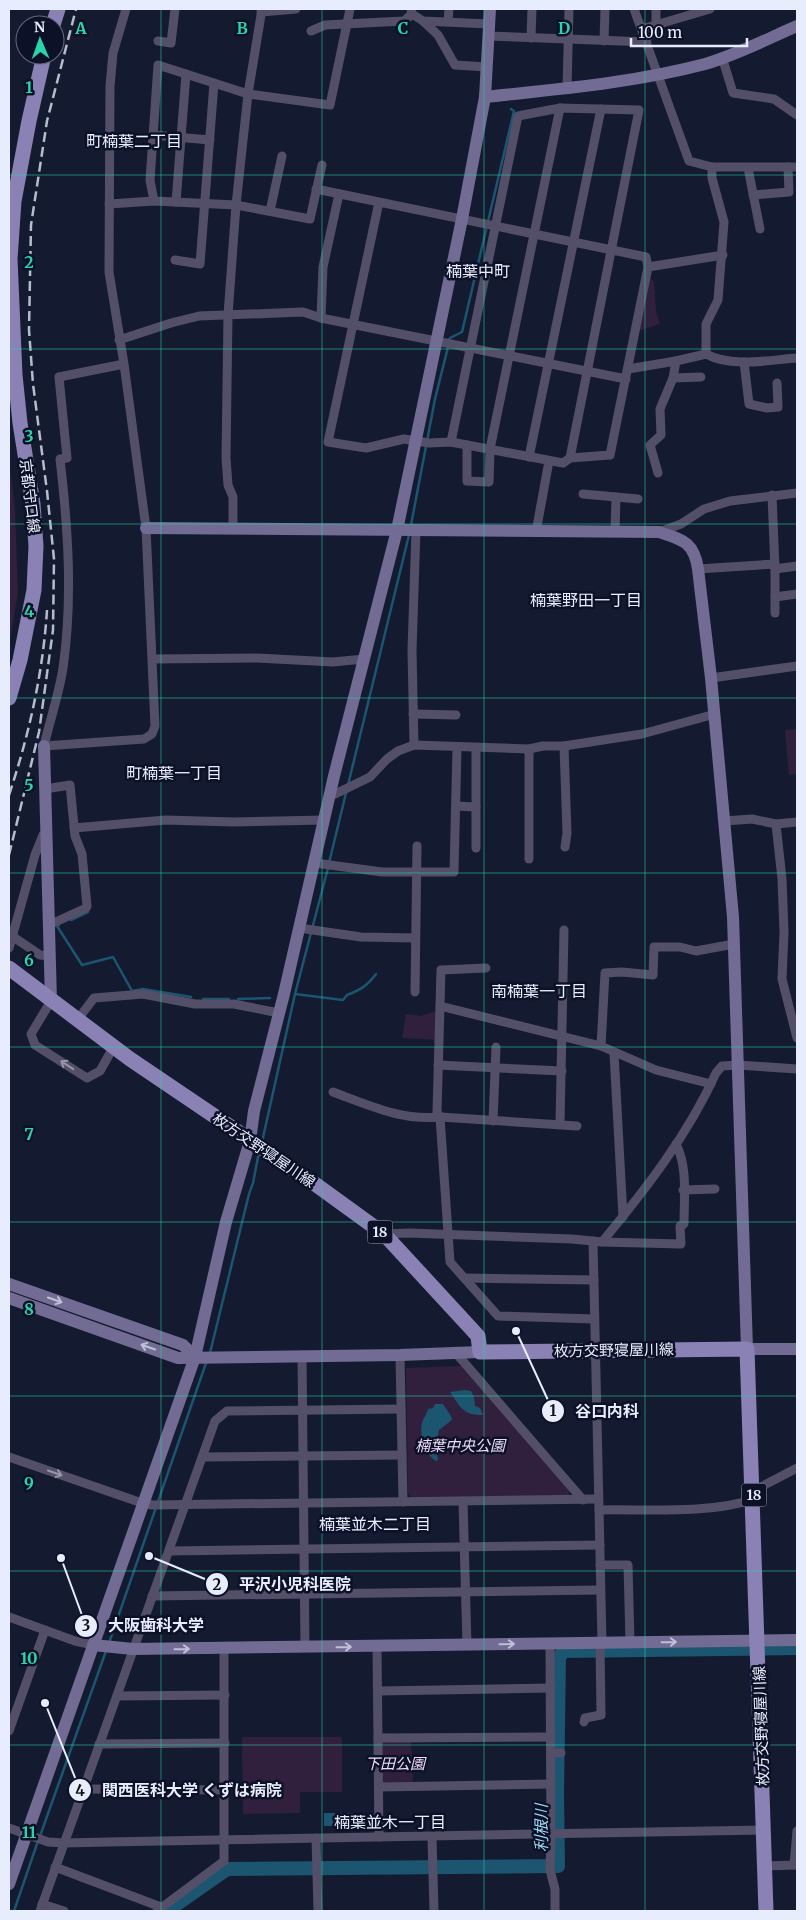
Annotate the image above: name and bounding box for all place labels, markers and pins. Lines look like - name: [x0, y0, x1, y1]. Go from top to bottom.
- callout: 谷口内科: [540, 1395, 649, 1426]
- callout: 平沢小児科医院: [204, 1569, 361, 1600]
- callout: 大阪歯科大学: [73, 1610, 214, 1641]
- callout: 関西医科大学 くずは病院: [67, 1775, 292, 1806]

